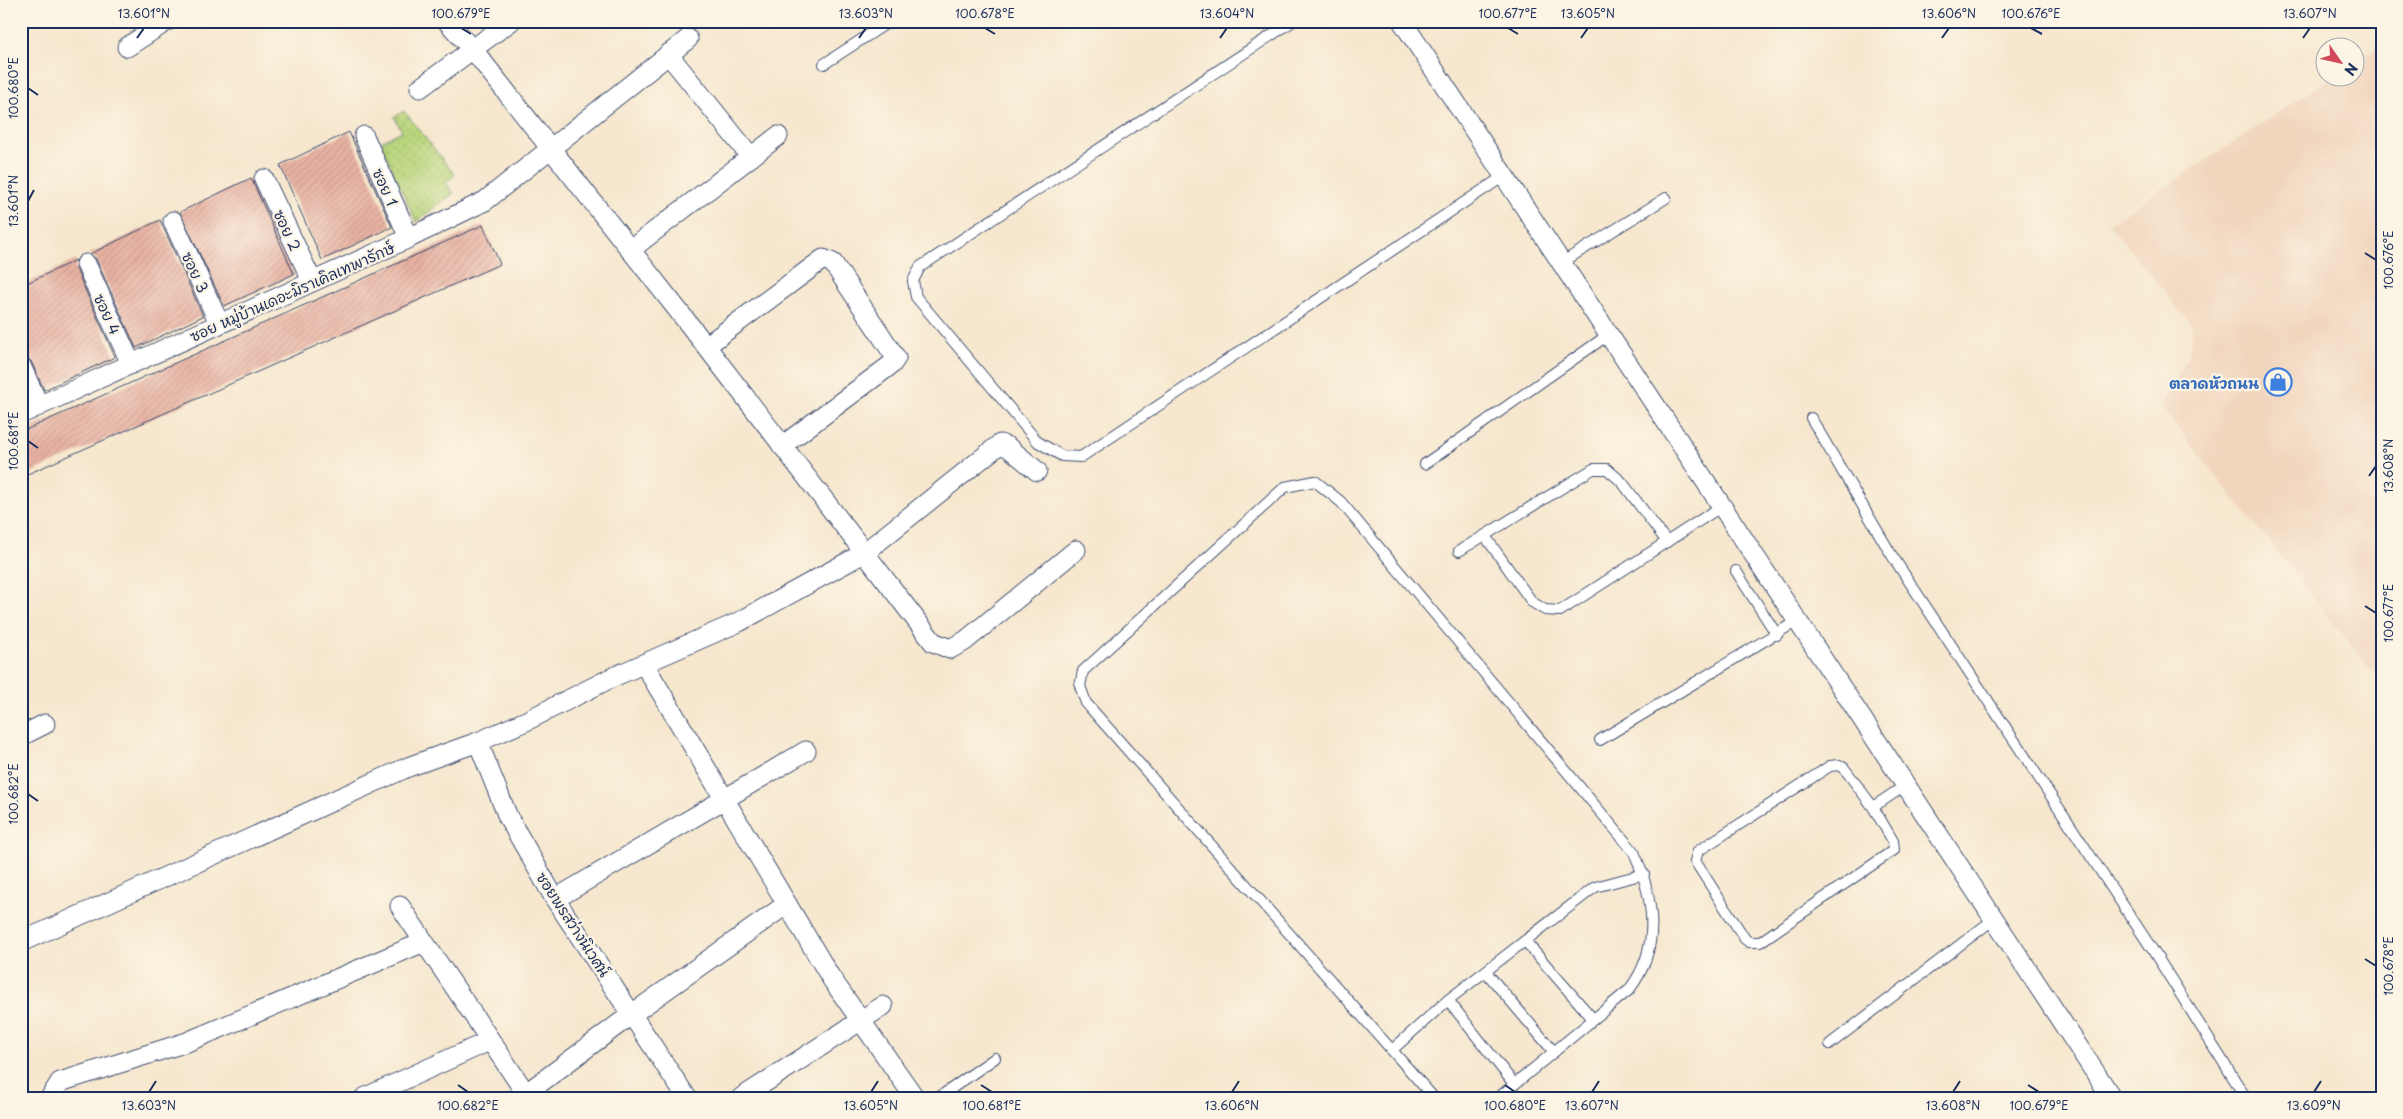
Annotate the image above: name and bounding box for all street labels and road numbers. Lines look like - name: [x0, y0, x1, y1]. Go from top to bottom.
- street label: ซอย 1: [367, 164, 405, 210]
- street label: ซอย 2: [268, 205, 308, 255]
- street label: ซอย หมู่บ้านเดอะมิราเคิลเทพารักษ์: [186, 235, 399, 348]
- street label: ซอย 3: [177, 248, 215, 296]
- street label: ซอย 4: [89, 290, 127, 338]
- street label: ซอยพรสว่างนิเวศน์: [531, 867, 617, 981]

